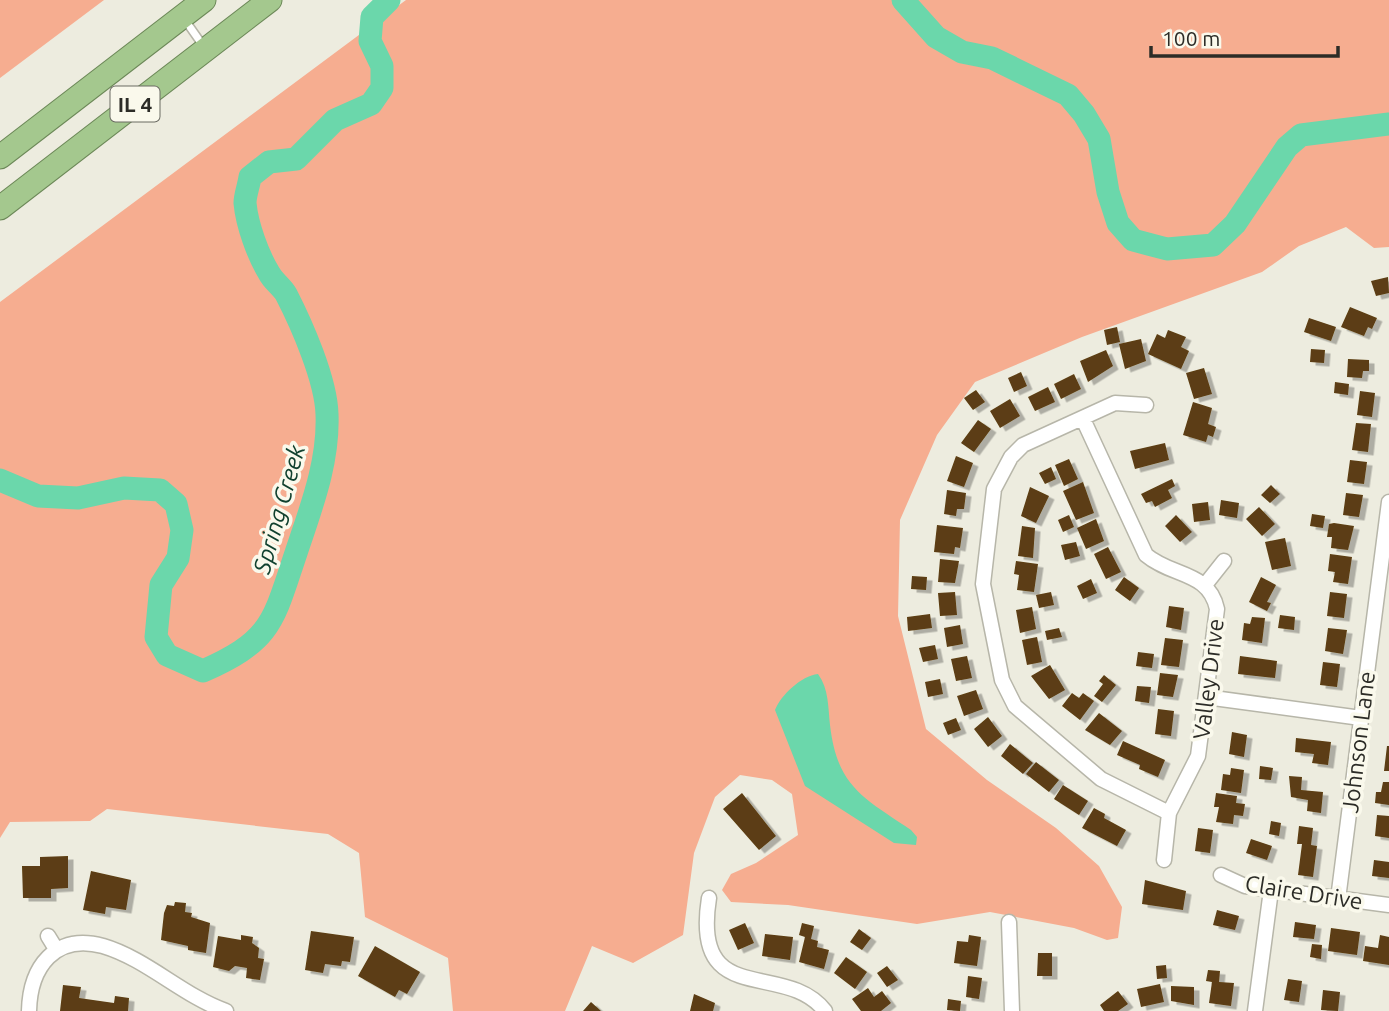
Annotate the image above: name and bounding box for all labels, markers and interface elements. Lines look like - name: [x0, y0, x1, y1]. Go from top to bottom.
- scale bar: [1151, 14, 1338, 58]
- text: 100 m: [1162, 26, 1220, 50]
- road number: IL 4: [110, 86, 160, 122]
- water label: Spring Creek: [247, 441, 310, 577]
- street label: Valley Drive: [1188, 617, 1228, 741]
- street label: Johnson Lane: [1337, 670, 1379, 814]
- street label: Claire Drive: [1243, 870, 1365, 914]

